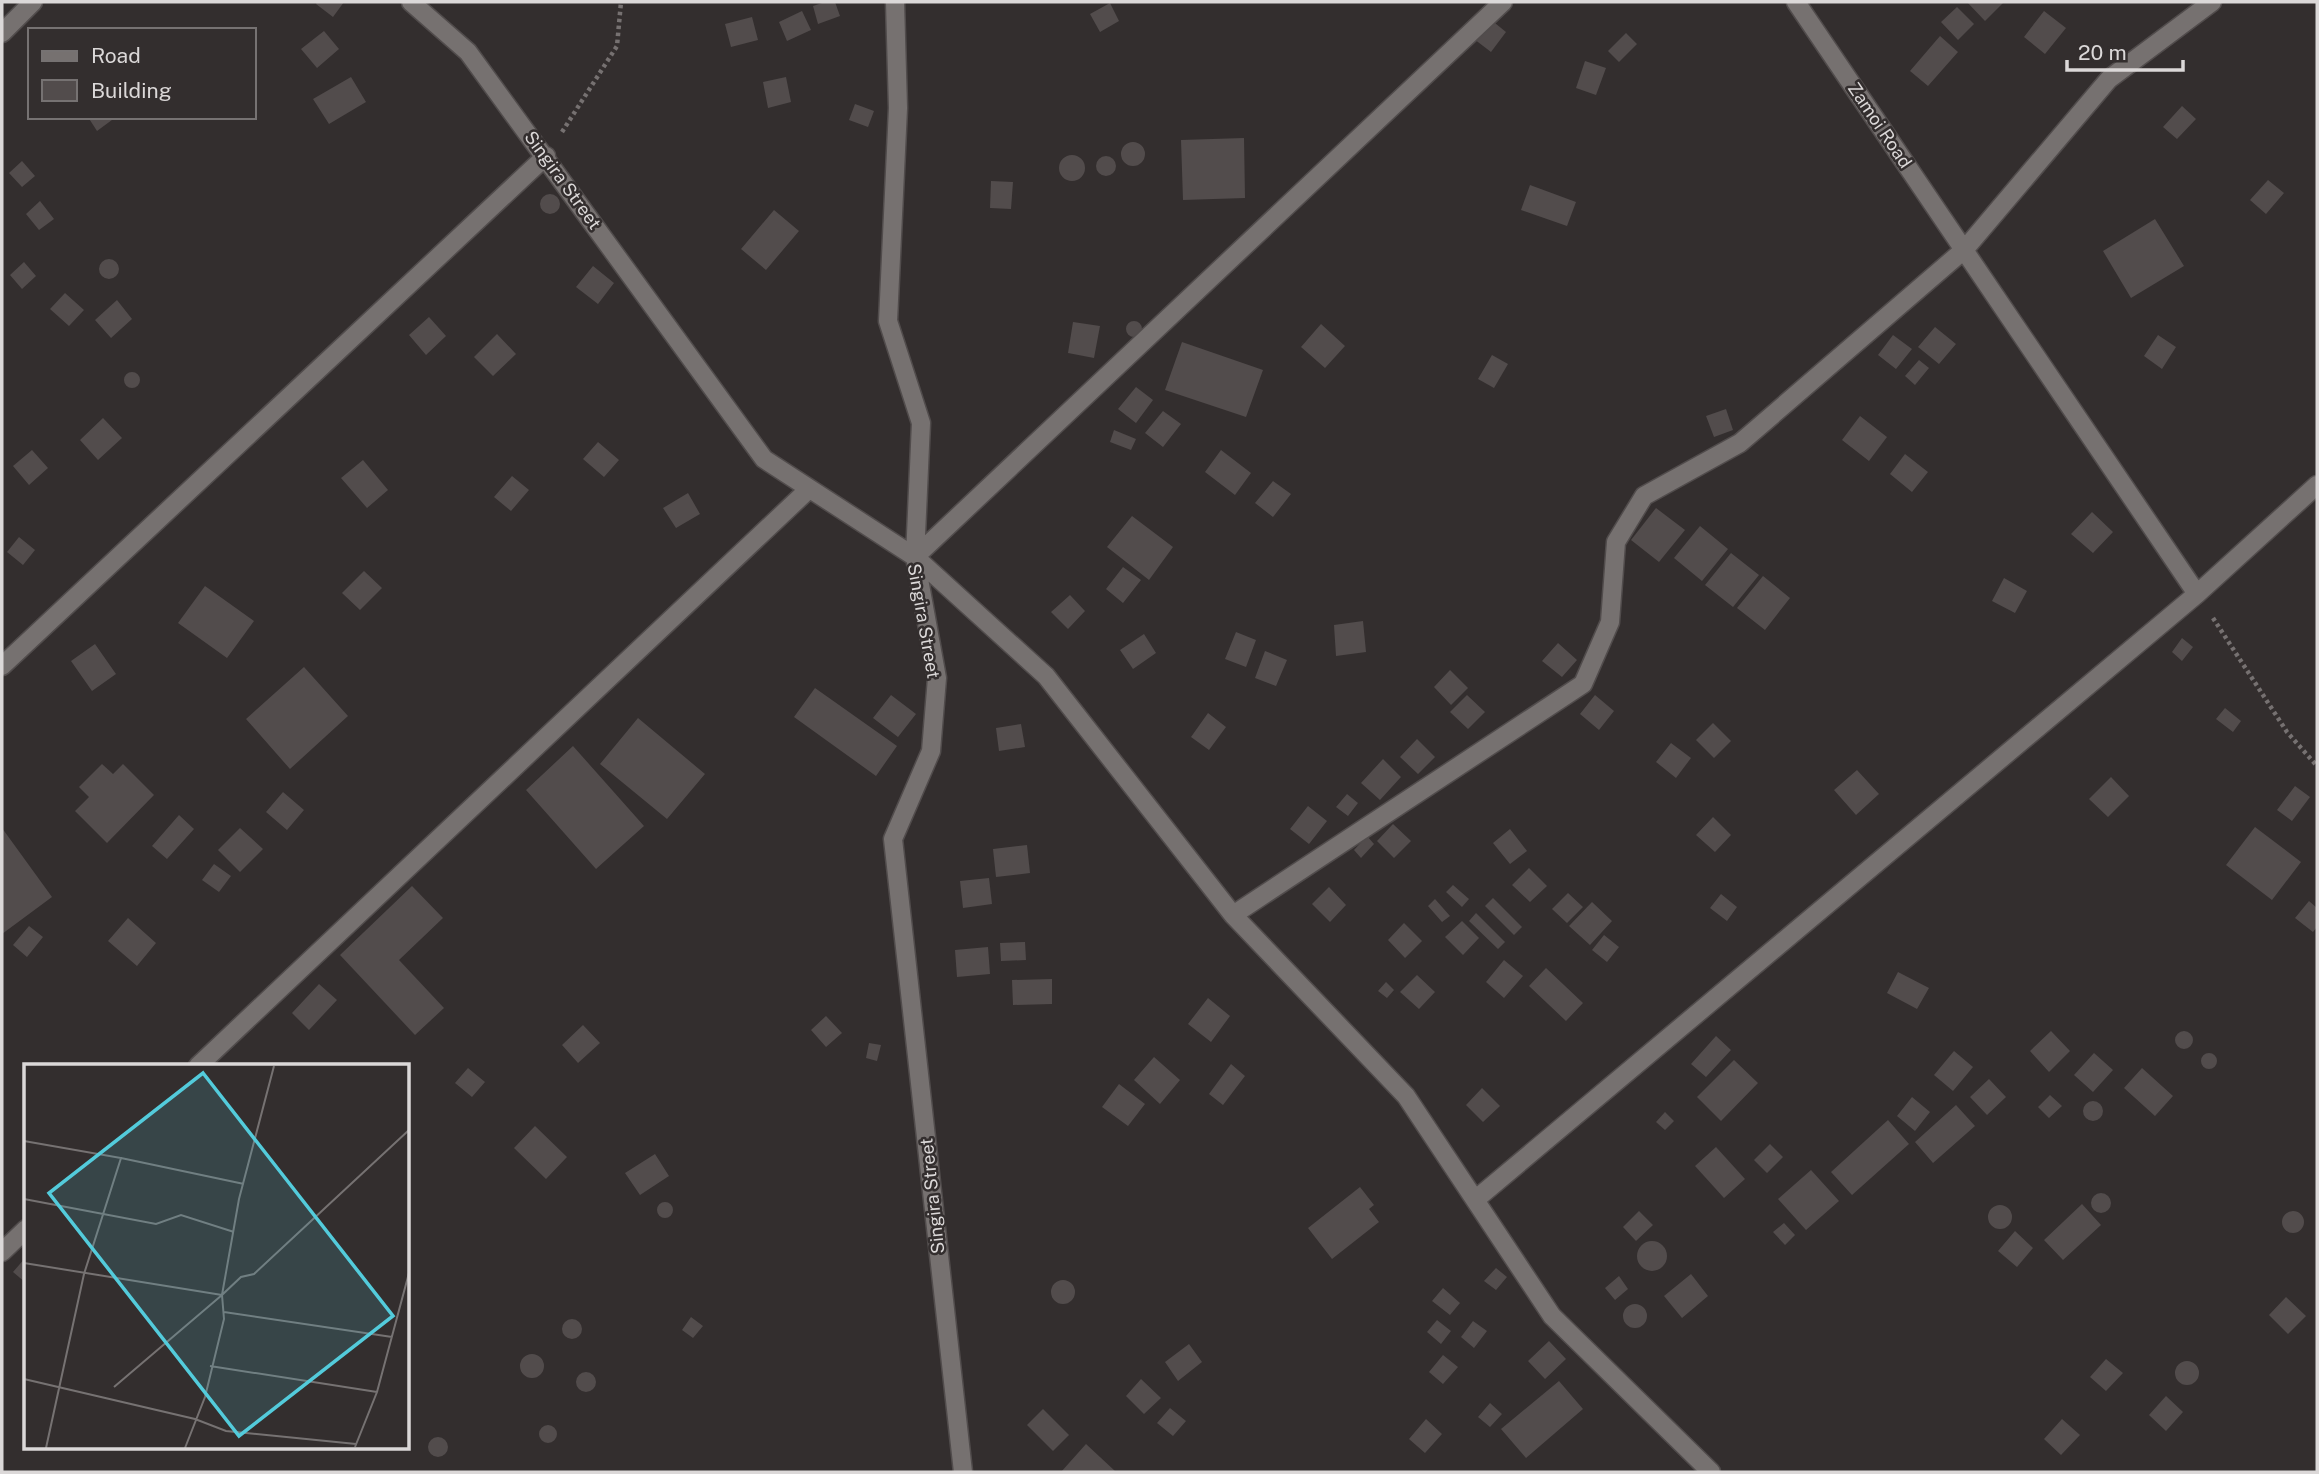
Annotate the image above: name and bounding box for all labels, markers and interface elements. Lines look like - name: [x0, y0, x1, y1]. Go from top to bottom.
- legend: [28, 28, 256, 119]
- scale bar: [2067, 28, 2182, 72]
- text: 20 m: [2078, 40, 2127, 65]
- text: Road: [91, 43, 141, 68]
- text: Building: [91, 78, 172, 103]
- street label: Zamoi Road: [1844, 78, 1916, 172]
- street label: Singira Street: [520, 127, 606, 233]
- street label: Singira Street: [904, 562, 944, 680]
- inset map: [24, 1064, 410, 1450]
- street label: Singira Street: [915, 1137, 949, 1255]

